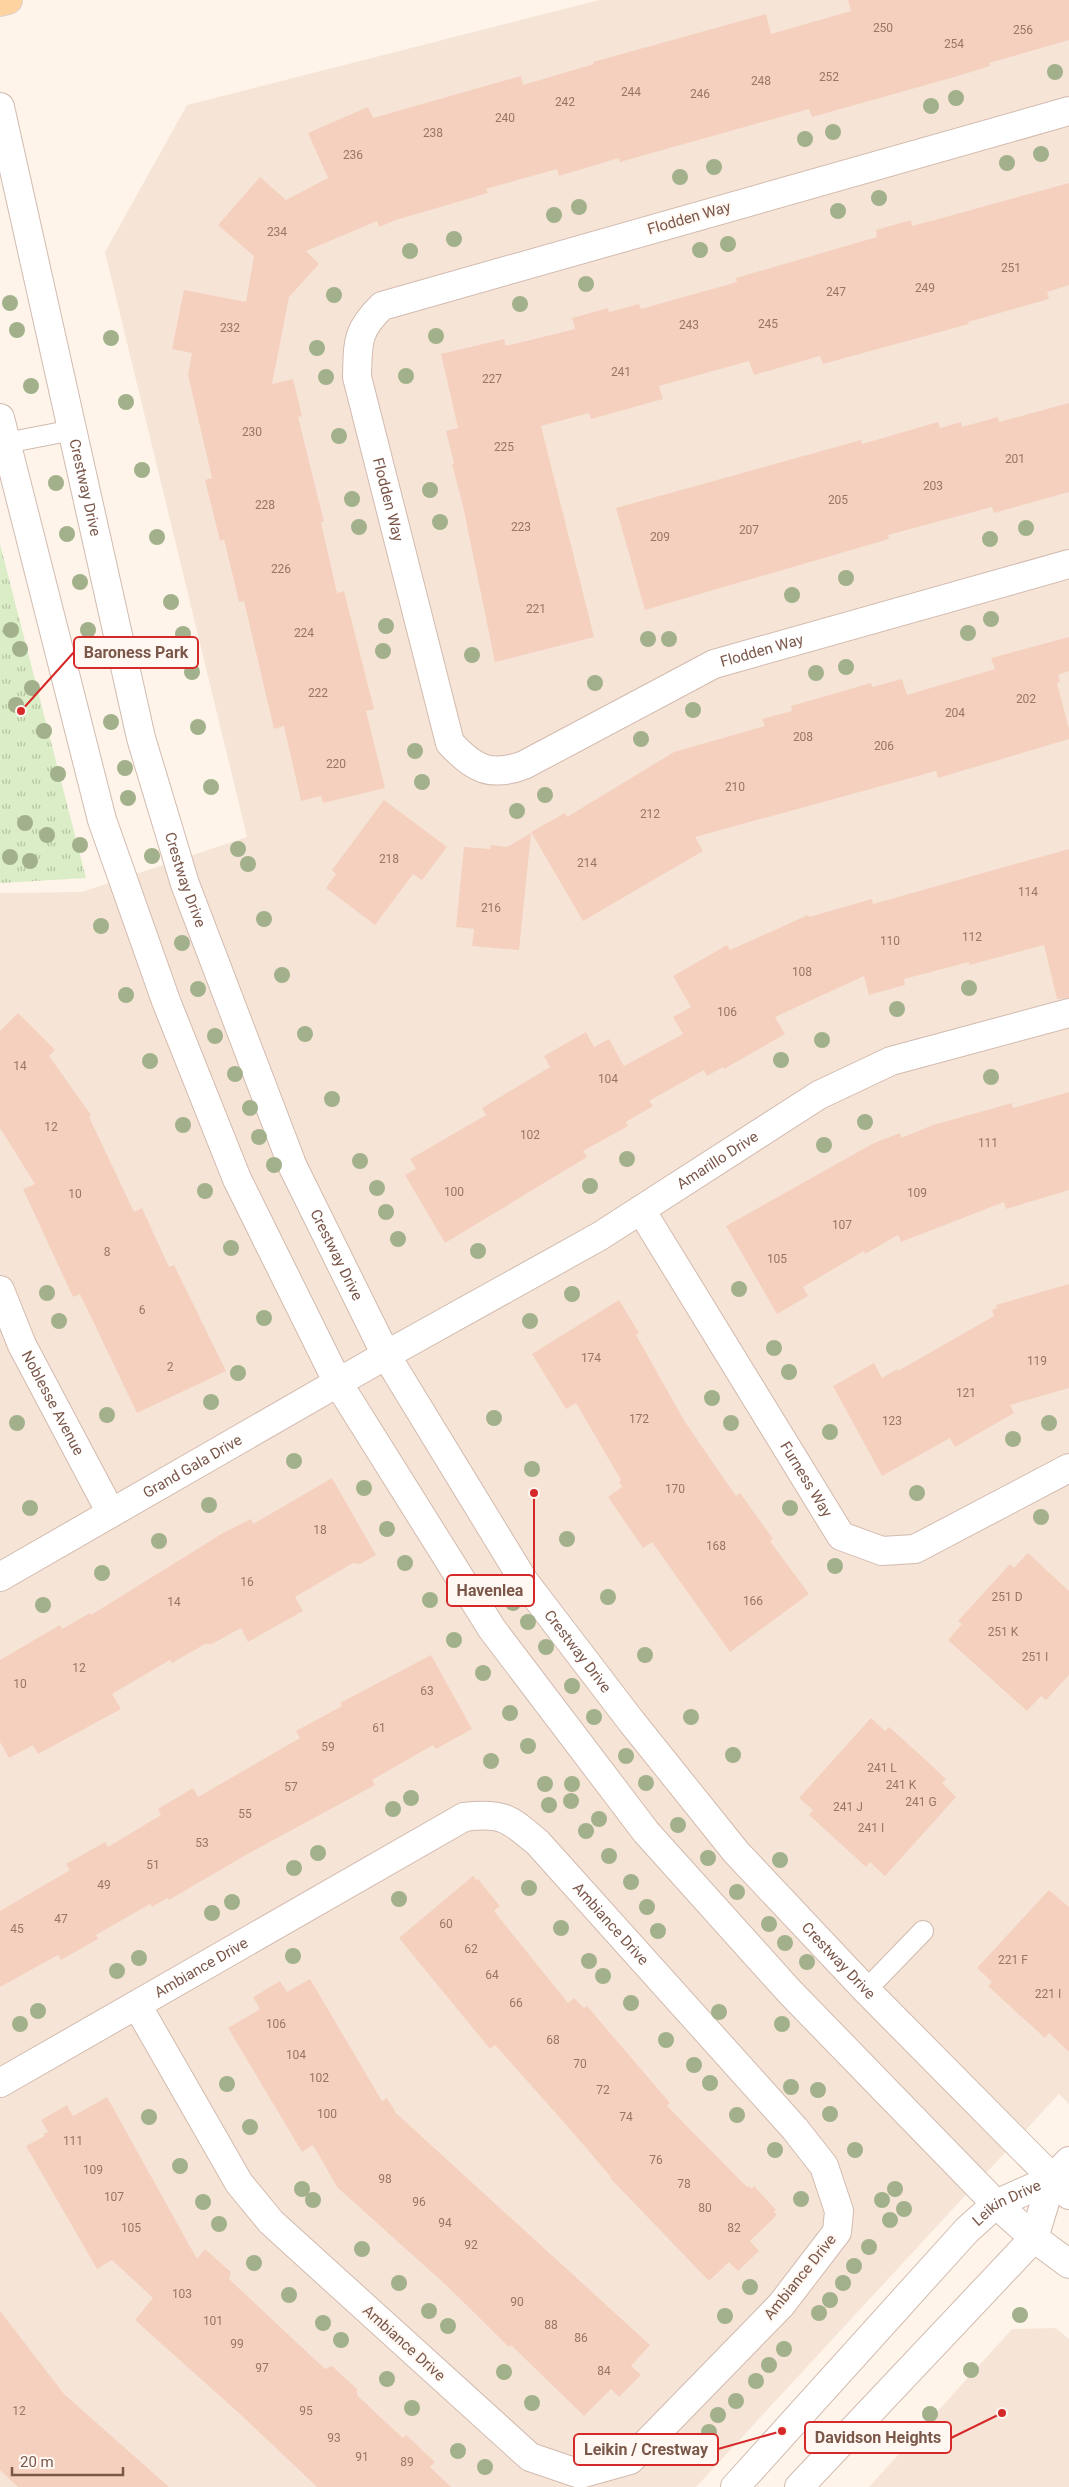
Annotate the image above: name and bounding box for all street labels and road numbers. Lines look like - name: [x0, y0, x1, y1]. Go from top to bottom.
- street label: Flodden Way: [645, 198, 733, 238]
- street label: Crestway Drive: [65, 437, 105, 538]
- street label: Flodden Way: [369, 456, 407, 543]
- street label: Flodden Way: [718, 630, 806, 671]
- street label: Crestway Drive: [161, 830, 210, 930]
- street label: Amarillo Drive: [674, 1127, 762, 1193]
- street label: Crestway Drive: [306, 1206, 367, 1303]
- street label: Noblesse Avenue: [18, 1348, 88, 1458]
- street label: Grand Gala Drive: [140, 1431, 245, 1502]
- street label: Furness Way: [776, 1438, 836, 1520]
- street label: Crestway Drive: [540, 1606, 615, 1696]
- street label: Ambiance Drive: [569, 1879, 652, 1969]
- street label: Crestway Drive: [798, 1918, 879, 2003]
- street label: Ambiance Drive: [151, 1934, 251, 2001]
- street label: Leikin Drive: [969, 2176, 1044, 2230]
- street label: Ambiance Drive: [760, 2231, 840, 2323]
- street label: Ambiance Drive: [359, 2301, 449, 2385]

